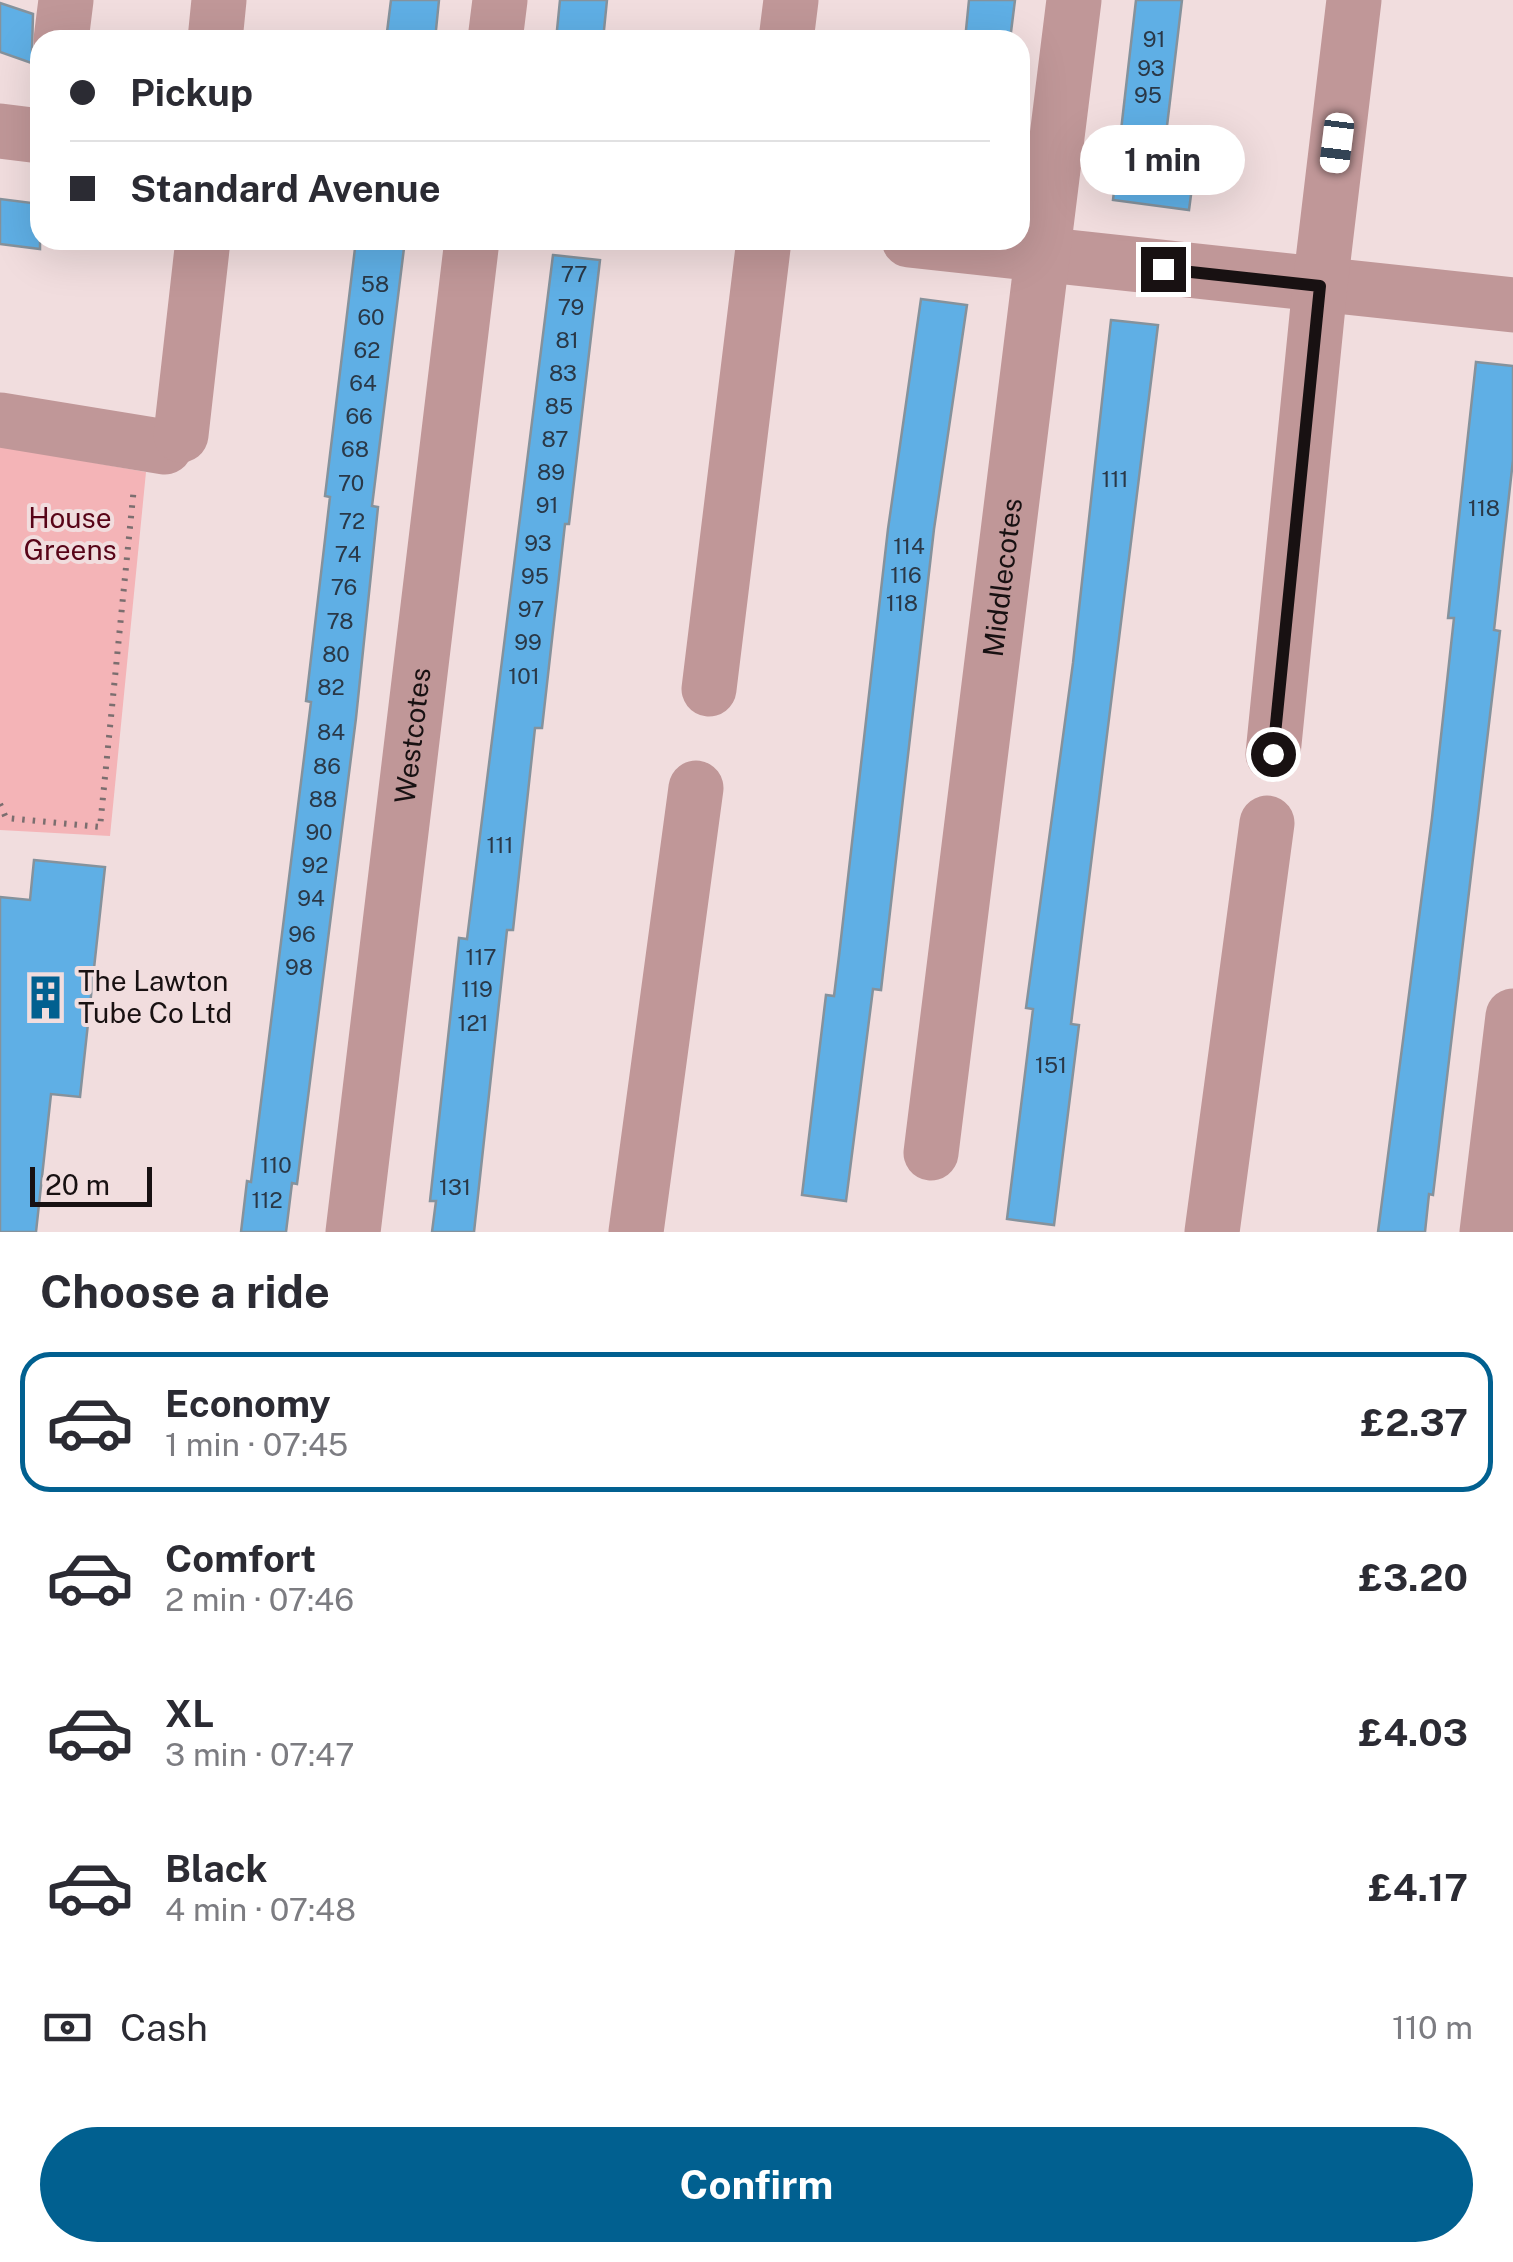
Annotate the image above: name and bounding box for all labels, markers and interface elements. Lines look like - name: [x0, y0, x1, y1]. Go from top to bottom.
- house number: 91: [1143, 26, 1165, 52]
- house number: 93: [1137, 55, 1165, 81]
- text: Pickup: [130, 70, 253, 115]
- house number: 95: [1134, 82, 1162, 108]
- car: [1318, 111, 1356, 175]
- callout: 1 min: [1080, 124, 1246, 194]
- text: 1 min: [1124, 141, 1201, 178]
- text: Standard Avenue: [130, 166, 441, 211]
- route end: [1141, 247, 1186, 292]
- house number: 77: [561, 261, 587, 287]
- house number: 58: [361, 271, 389, 297]
- house number: 79: [558, 294, 584, 320]
- house number: 60: [357, 304, 385, 330]
- house number: 81: [555, 327, 579, 353]
- house number: 62: [354, 337, 380, 363]
- house number: 83: [549, 360, 577, 386]
- house number: 64: [349, 370, 377, 396]
- house number: 85: [545, 393, 573, 419]
- house number: 66: [345, 403, 373, 429]
- house number: 87: [541, 426, 569, 452]
- house number: 68: [341, 436, 369, 462]
- house number: 89: [537, 459, 565, 485]
- house number: 111: [1102, 466, 1128, 492]
- house number: 70: [338, 470, 364, 496]
- house number: 91: [536, 492, 558, 518]
- house number: 118: [1468, 495, 1500, 521]
- street label: Middlecotes: [976, 496, 1028, 659]
- park label: House Greens: [23, 501, 117, 566]
- house number: 72: [339, 508, 365, 534]
- house number: 93: [524, 530, 552, 556]
- house number: 114: [893, 533, 925, 559]
- house number: 74: [335, 541, 361, 567]
- house number: 116: [890, 562, 922, 588]
- house number: 95: [521, 563, 549, 589]
- house number: 76: [331, 574, 357, 600]
- house number: 118: [886, 590, 918, 616]
- house number: 97: [518, 596, 544, 622]
- house number: 78: [326, 608, 354, 634]
- house number: 99: [514, 629, 542, 655]
- house number: 80: [322, 641, 350, 667]
- house number: 101: [508, 663, 540, 689]
- street label: Westcotes: [388, 666, 437, 805]
- house number: 82: [317, 674, 345, 700]
- house number: 84: [317, 719, 345, 745]
- route start: [1251, 732, 1296, 777]
- house number: 86: [313, 753, 341, 779]
- house number: 88: [309, 786, 337, 812]
- house number: 90: [305, 819, 333, 845]
- house number: 111: [487, 832, 513, 858]
- house number: 92: [302, 852, 328, 878]
- house number: 94: [297, 885, 325, 911]
- house number: 96: [288, 921, 316, 947]
- house number: 117: [465, 944, 497, 970]
- house number: 98: [285, 954, 313, 980]
- place label: The Lawton Tube Co Ltd: [78, 964, 232, 1029]
- building icon: The Lawton Tube Co Ltd: [21, 973, 69, 1021]
- house number: 119: [461, 976, 493, 1002]
- house number: 121: [457, 1010, 489, 1036]
- house number: 151: [1035, 1052, 1067, 1078]
- house number: 110: [260, 1152, 292, 1178]
- scale bar: [30, 1162, 152, 1206]
- text: 20 m: [45, 1168, 110, 1201]
- house number: 131: [439, 1174, 471, 1200]
- house number: 112: [251, 1187, 283, 1213]
- text: Choose a ride: [40, 1265, 330, 1318]
- icon: car: [45, 1377, 135, 1467]
- text: Economy: [165, 1381, 331, 1426]
- text: £2.37: [1361, 1400, 1468, 1445]
- text: 1 min · 07:45: [165, 1426, 348, 1463]
- icon: car: [45, 1532, 135, 1622]
- text: Comfort: [165, 1536, 316, 1581]
- text: £3.20: [1358, 1555, 1468, 1600]
- text: 2 min · 07:46: [165, 1581, 354, 1618]
- icon: car: [45, 1687, 135, 1777]
- text: XL: [165, 1691, 214, 1736]
- text: £4.03: [1359, 1710, 1468, 1755]
- text: 3 min · 07:47: [165, 1736, 354, 1773]
- icon: car: [45, 1842, 135, 1932]
- text: Black: [165, 1846, 268, 1891]
- text: £4.17: [1368, 1865, 1468, 1910]
- text: 4 min · 07:48: [165, 1891, 356, 1928]
- icon: cash: [40, 2000, 95, 2055]
- text: Cash: [120, 2005, 208, 2050]
- text: 110 m: [1392, 2009, 1473, 2046]
- button: Confirm: [40, 2127, 1473, 2242]

